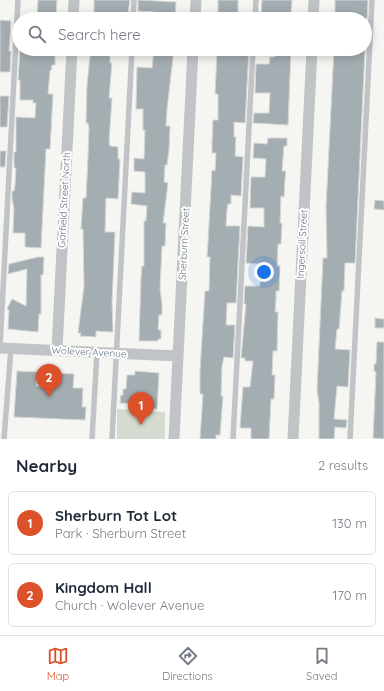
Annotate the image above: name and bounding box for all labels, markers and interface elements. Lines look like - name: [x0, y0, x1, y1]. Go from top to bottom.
- search box: [12, 12, 372, 56]
- icon: search: [26, 23, 48, 45]
- text: Search here: [58, 25, 141, 44]
- street label: Garfield Street North: [55, 152, 73, 248]
- street label: Sherburn Street: [176, 207, 192, 280]
- street label: Ingersoll Street: [294, 208, 310, 279]
- your location: [254, 262, 274, 282]
- street label: Wolever Avenue: [51, 344, 127, 360]
- pin: 2: [36, 364, 62, 397]
- pin: 1: [128, 392, 154, 425]
- text: Nearby: [16, 455, 77, 476]
- text: 2 results: [318, 457, 368, 473]
- text: Sherburn Tot Lot: [55, 506, 177, 525]
- text: 1: [27, 515, 33, 531]
- text: 130 m: [332, 515, 367, 531]
- text: Park · Sherburn Street: [55, 525, 186, 541]
- text: Kingdom Hall: [55, 578, 152, 597]
- text: 2: [26, 587, 34, 603]
- text: 170 m: [332, 587, 367, 603]
- text: Church · Wolever Avenue: [55, 597, 204, 613]
- tab: Map: [47, 645, 69, 683]
- tab: Directions: [162, 645, 213, 683]
- tab: Saved: [306, 645, 337, 683]

